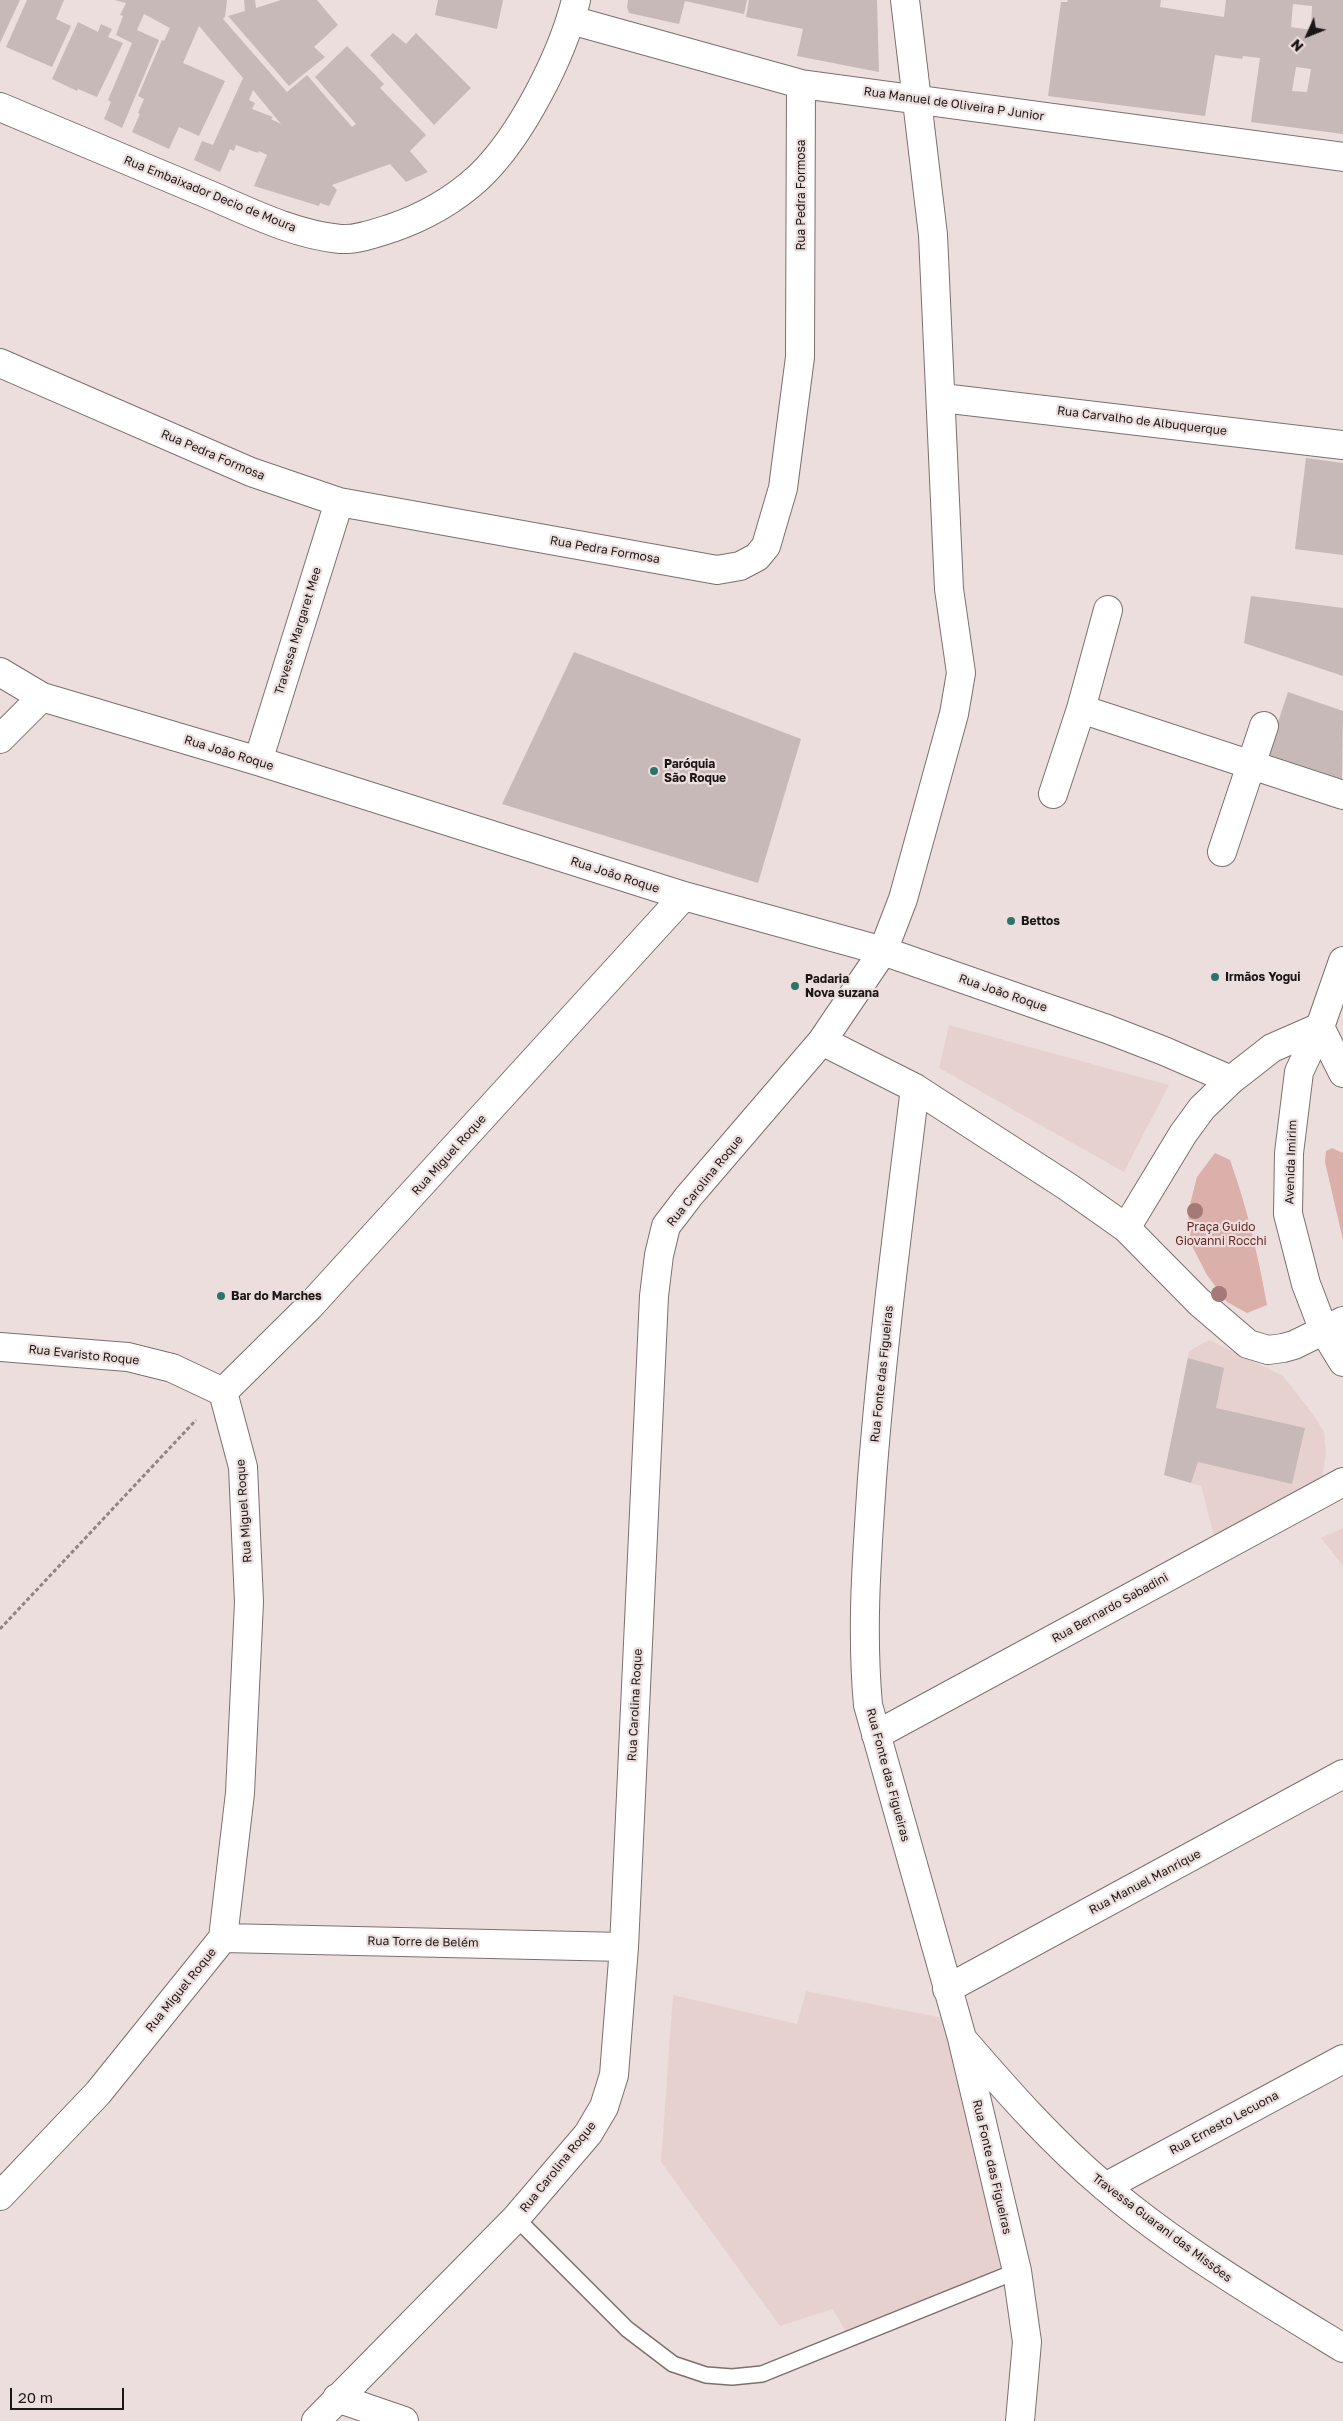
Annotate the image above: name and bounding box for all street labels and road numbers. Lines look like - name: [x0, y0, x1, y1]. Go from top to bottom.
- street label: Rua Manuel de Oliveira P Junior: [863, 84, 1045, 124]
- street label: Rua Pedra Formosa: [794, 139, 808, 251]
- street label: Rua Embaixador Decio de Moura: [122, 153, 298, 235]
- street label: Rua Carvalho de Albuquerque: [1056, 403, 1228, 439]
- street label: Rua Pedra Formosa: [159, 427, 267, 483]
- street label: Rua Pedra Formosa: [549, 533, 661, 567]
- street label: Travessa Margaret Mee: [272, 565, 324, 697]
- street label: Rua João Roque: [183, 733, 275, 773]
- street label: Rua João Roque: [569, 854, 661, 896]
- street label: Rua João Roque: [957, 971, 1049, 1015]
- street label: Rua Miguel Roque: [409, 1112, 489, 1198]
- street label: Avenida Imirim: [1282, 1119, 1300, 1205]
- street label: Rua Carolina Roque: [664, 1133, 746, 1229]
- street label: Rua Fonte das Figueiras: [868, 1305, 896, 1443]
- street label: Rua Evaristo Roque: [28, 1342, 140, 1368]
- street label: Rua Miguel Roque: [233, 1459, 255, 1563]
- street label: Rua Bernardo Sabadini: [1049, 1570, 1171, 1646]
- street label: Rua Carolina Roque: [625, 1648, 645, 1762]
- street label: Rua Fonte das Figueiras: [863, 1707, 913, 1843]
- street label: Rua Manuel Manrique: [1087, 1846, 1203, 1918]
- street label: Rua Torre de Belém: [367, 1934, 479, 1950]
- street label: Rua Miguel Roque: [143, 1945, 219, 2035]
- street label: Rua Ernesto Lecuona: [1167, 2088, 1281, 2158]
- street label: Rua Fonte das Figueiras: [970, 2098, 1014, 2236]
- street label: Rua Carolina Roque: [517, 2119, 599, 2215]
- street label: Travessa Guarani das Missões: [1089, 2171, 1235, 2285]

